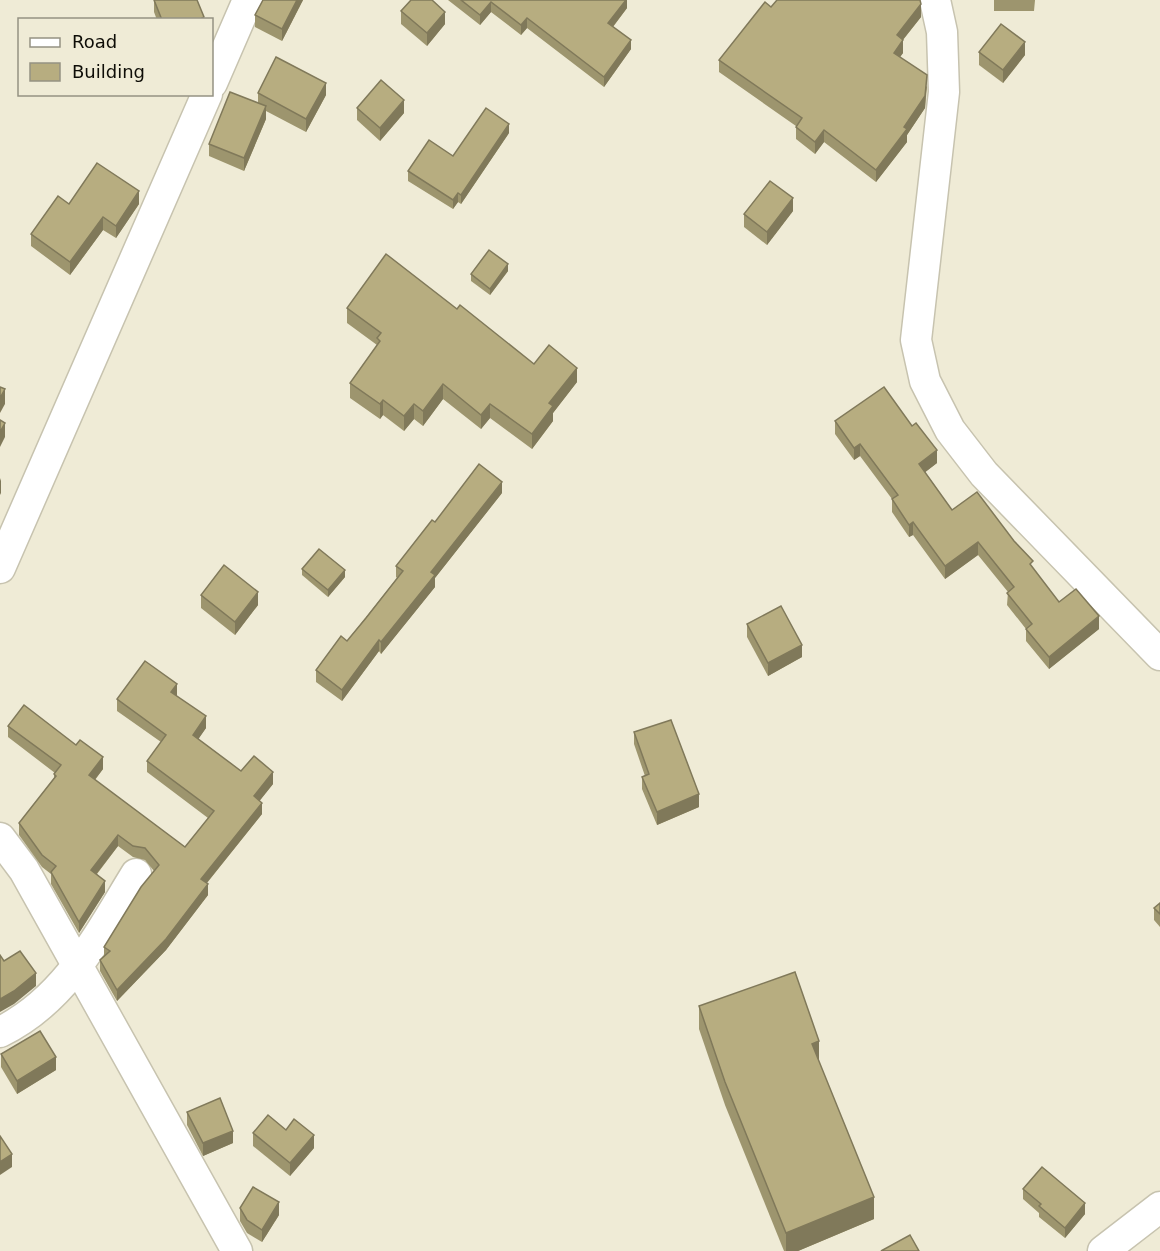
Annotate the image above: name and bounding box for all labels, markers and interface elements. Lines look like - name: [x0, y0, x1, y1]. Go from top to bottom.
- legend: [18, 18, 213, 96]
- text: Road: [72, 31, 117, 52]
- text: Building: [72, 61, 145, 82]

